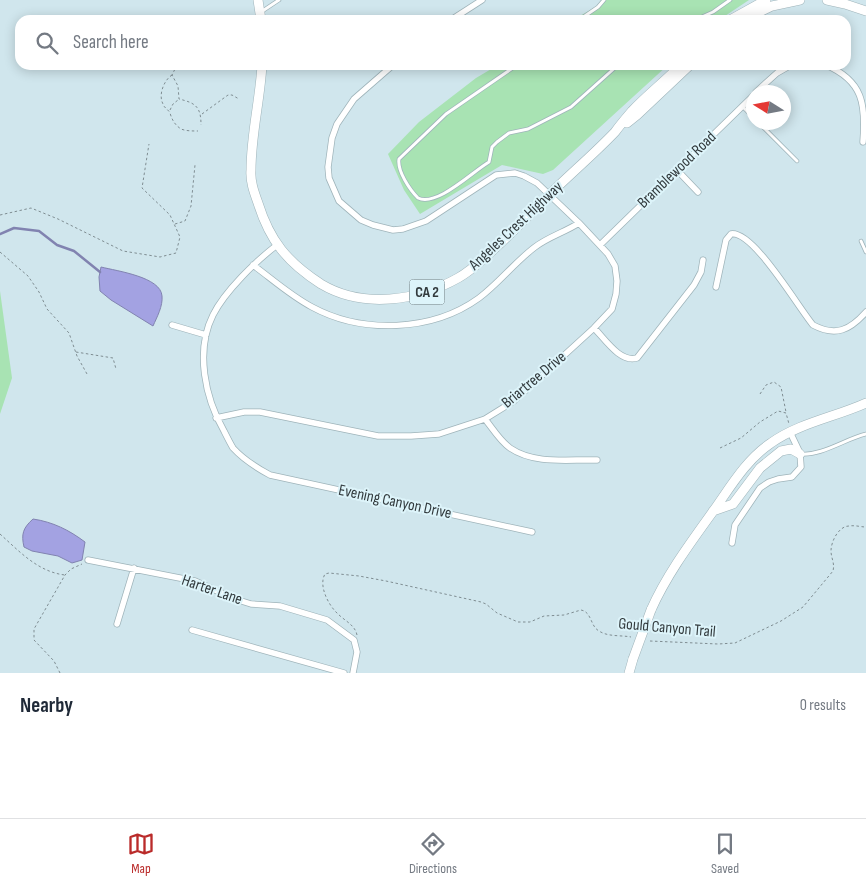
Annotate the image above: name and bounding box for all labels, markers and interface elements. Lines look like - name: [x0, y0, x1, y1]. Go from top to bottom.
- search box: [15, 15, 851, 70]
- icon: search: [33, 29, 61, 57]
- text: Search here: [73, 31, 149, 54]
- north arrow: [746, 85, 791, 130]
- street label: Bramblewood Road: [634, 128, 720, 212]
- street label: Angeles Crest Highway: [464, 178, 567, 275]
- road number: CA 2: [410, 280, 444, 304]
- street label: Briartree Drive: [498, 348, 570, 412]
- street label: Evening Canyon Drive: [337, 481, 453, 523]
- street label: Harter Lane: [179, 571, 245, 609]
- street label: Gould Canyon Trail: [617, 614, 717, 642]
- text: Nearby: [20, 693, 73, 718]
- text: 0 results: [800, 696, 846, 715]
- tab: Map: [127, 830, 155, 877]
- tab: Directions: [409, 830, 457, 877]
- tab: Saved: [711, 830, 739, 877]

